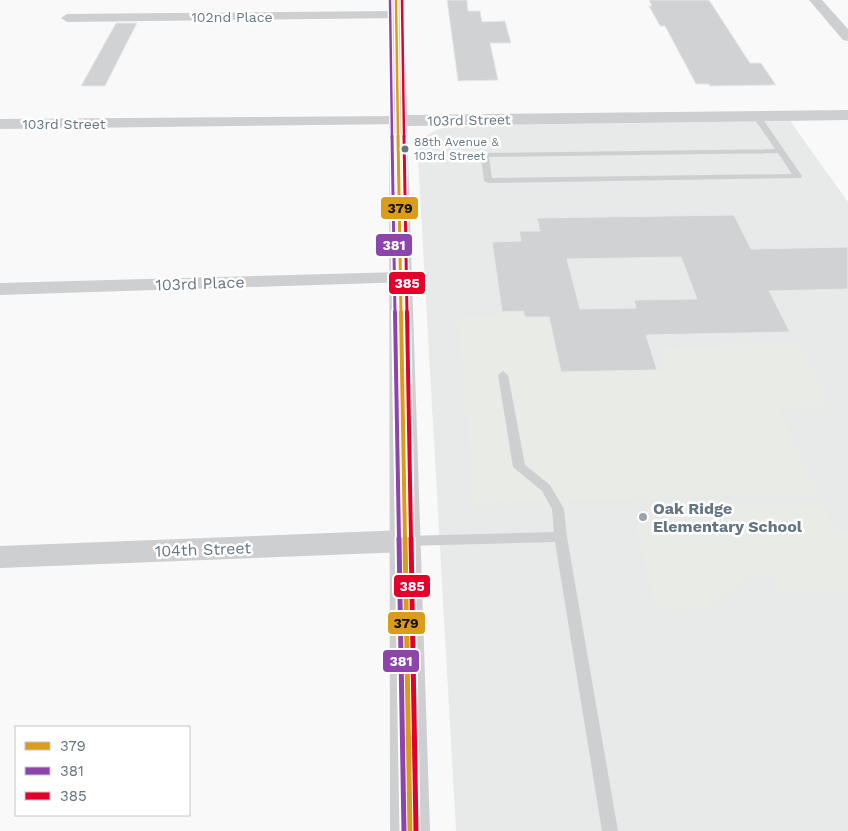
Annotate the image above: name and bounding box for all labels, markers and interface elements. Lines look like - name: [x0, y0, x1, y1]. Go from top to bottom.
- street label: 102nd Place: [191, 9, 273, 25]
- street label: 103rd Street: [427, 111, 511, 129]
- street label: 103rd Street: [22, 116, 106, 132]
- place label: 88th Avenue & 103rd Street: [414, 135, 499, 163]
- marker: 88th Avenue & 103rd Street: [400, 144, 410, 154]
- line badge: 379: [380, 196, 419, 220]
- text: 379: [387, 200, 413, 216]
- line badge: 381: [375, 233, 413, 257]
- text: 381: [382, 237, 406, 253]
- line badge: 385: [388, 271, 426, 295]
- street label: 103rd Place: [155, 272, 245, 295]
- text: 385: [394, 275, 420, 291]
- place label: Oak Ridge Elementary School: [653, 499, 803, 536]
- marker: Oak Ridge Elementary School: [637, 511, 649, 523]
- street label: 104th Street: [155, 538, 252, 561]
- line badge: 385: [393, 574, 431, 598]
- text: 385: [399, 578, 425, 594]
- line badge: 379: [387, 611, 426, 635]
- text: 379: [393, 615, 419, 631]
- line badge: 381: [382, 649, 420, 673]
- text: 381: [389, 653, 413, 669]
- legend: [15, 726, 190, 816]
- text: 379: [60, 737, 86, 755]
- text: 381: [60, 762, 84, 780]
- text: 385: [60, 787, 87, 805]

